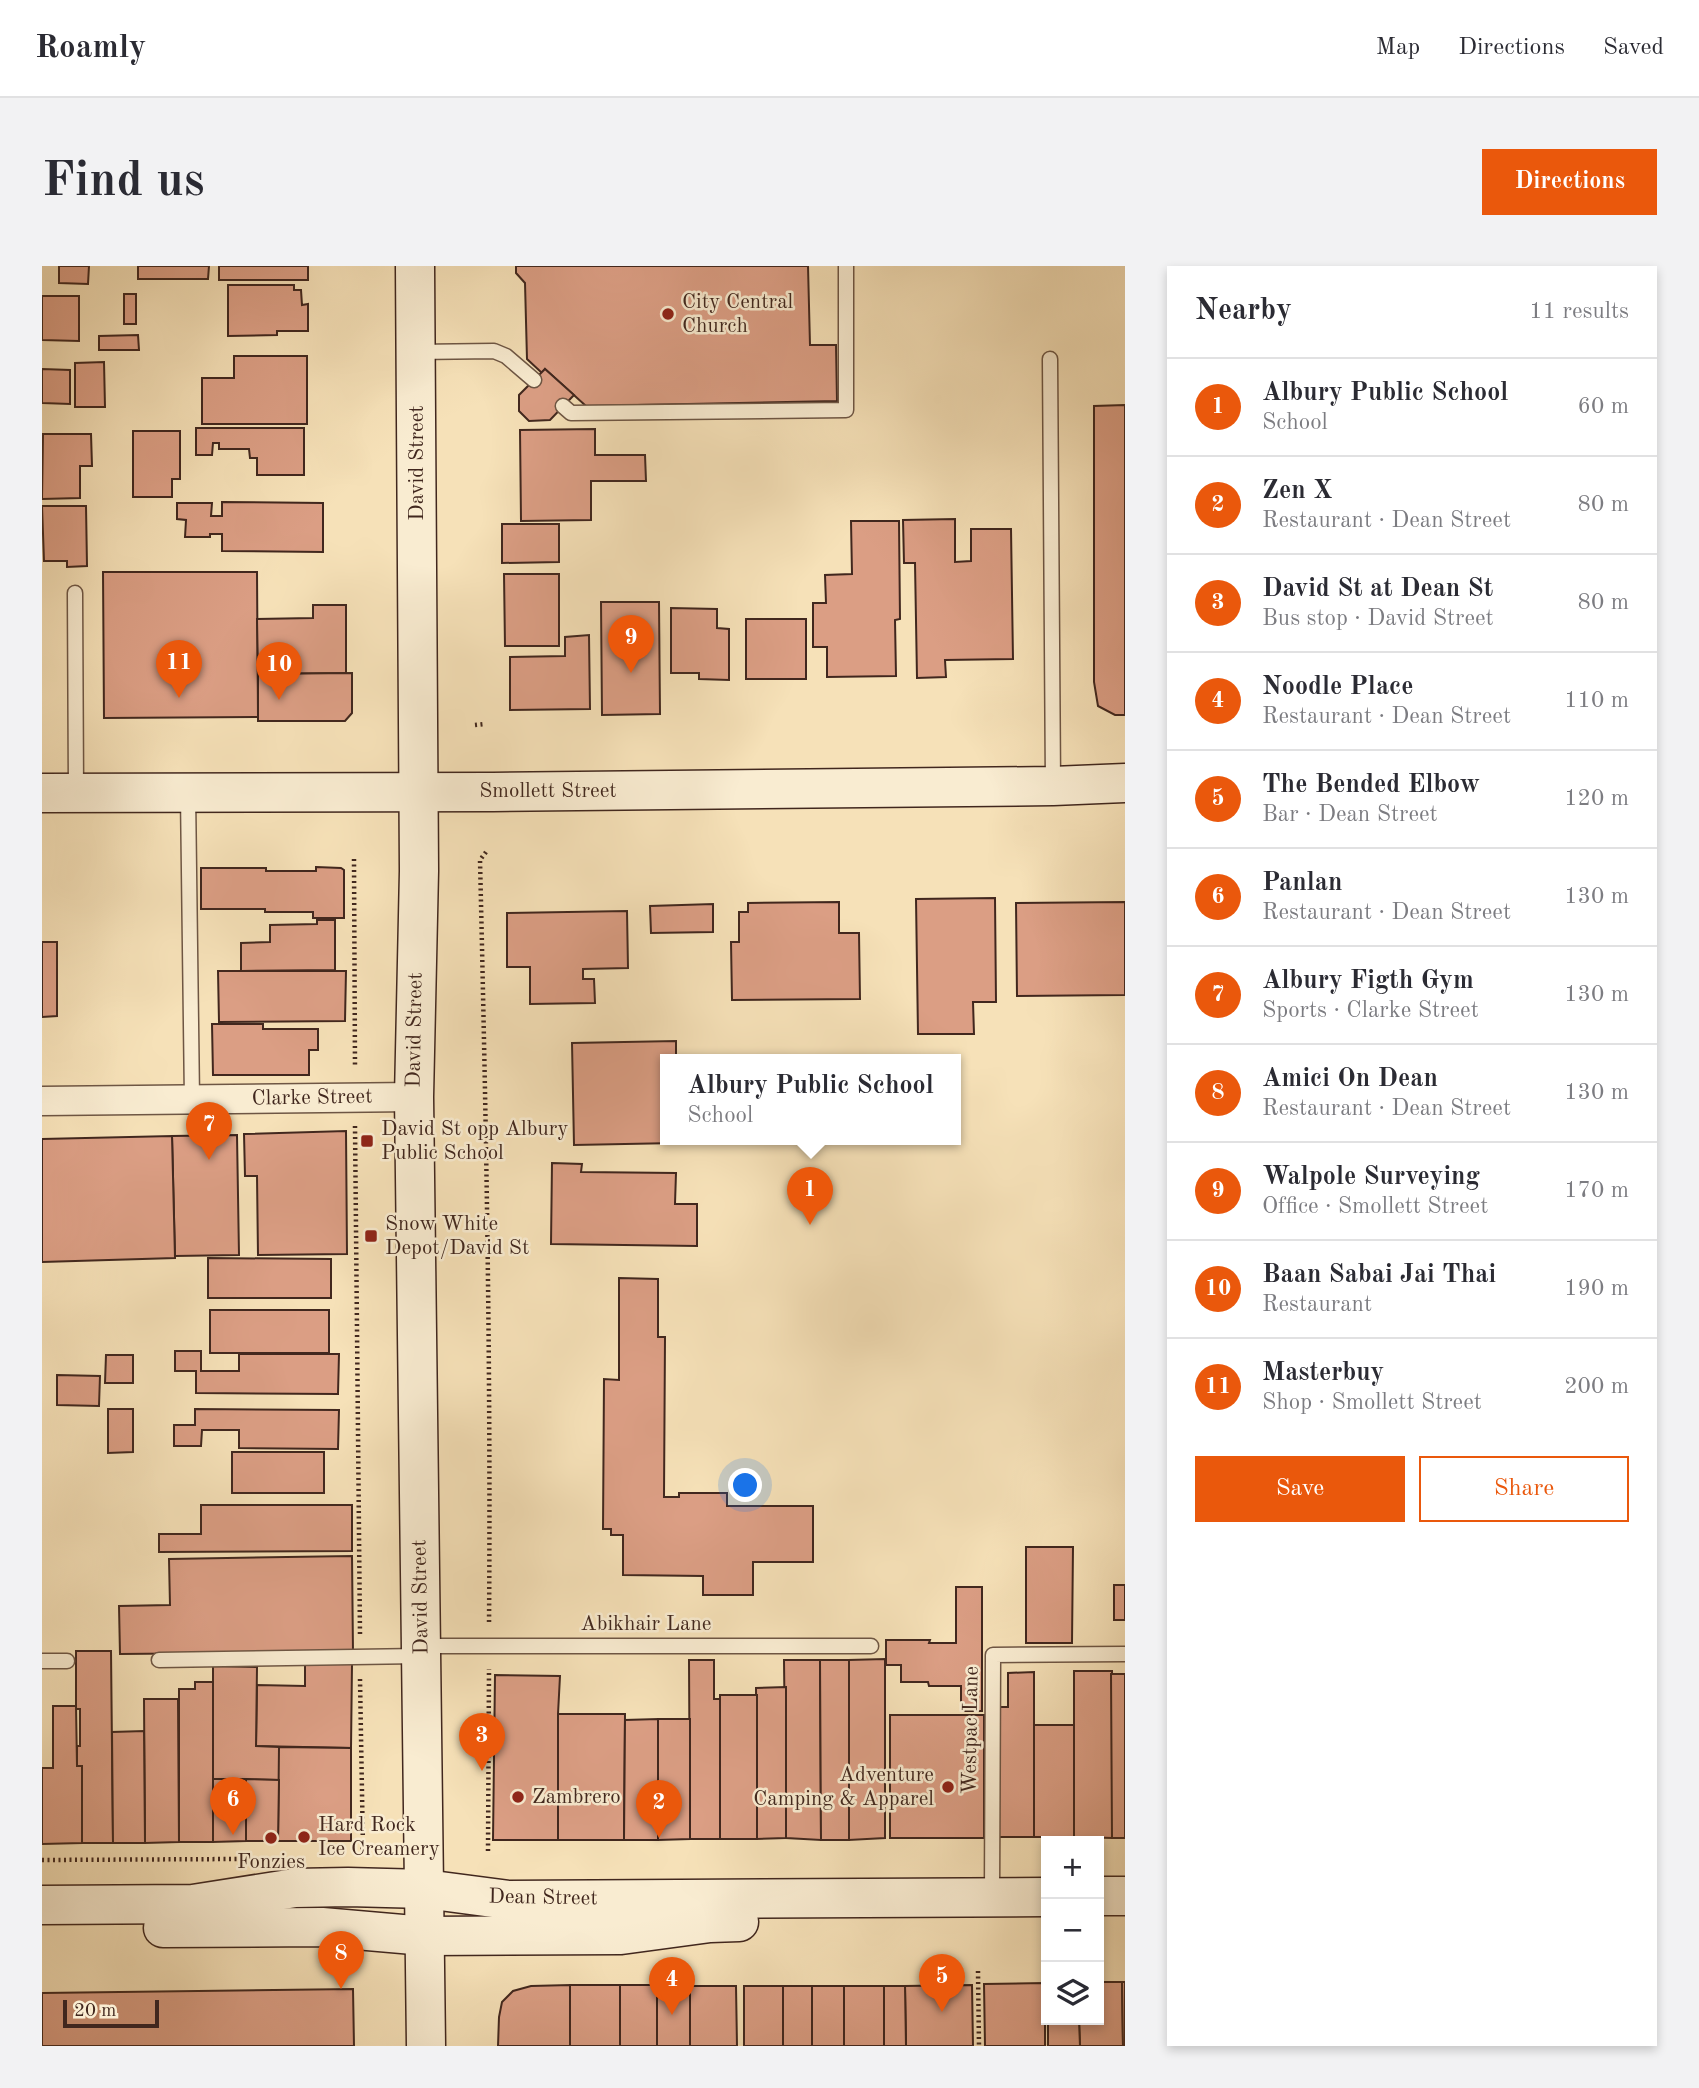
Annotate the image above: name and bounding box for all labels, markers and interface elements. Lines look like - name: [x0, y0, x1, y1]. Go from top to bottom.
- text: Roamly: [35, 32, 146, 65]
- text: Map: [1376, 36, 1420, 60]
- text: Directions: [1458, 36, 1565, 60]
- text: Saved: [1603, 36, 1664, 60]
- button: Directions: [1482, 149, 1657, 215]
- text: Find us: [42, 158, 205, 207]
- place label: City Central Church: [682, 292, 794, 337]
- text: Nearby: [1195, 296, 1292, 326]
- text: 11 results: [1529, 300, 1629, 323]
- marker: City Central Church: [660, 306, 676, 322]
- text: Albury Public School: [1262, 380, 1508, 406]
- text: 1: [1211, 395, 1225, 418]
- text: 60 m: [1578, 395, 1629, 418]
- street label: David Street: [407, 405, 428, 521]
- text: School: [1262, 411, 1328, 434]
- text: Zen X: [1262, 478, 1332, 504]
- text: 2: [1211, 493, 1225, 516]
- text: 80 m: [1578, 493, 1629, 516]
- text: Restaurant · Dean Street: [1262, 509, 1511, 532]
- text: David St at Dean St: [1262, 576, 1493, 602]
- text: 3: [1211, 591, 1225, 614]
- text: 80 m: [1578, 591, 1629, 614]
- text: Bus stop · David Street: [1262, 607, 1494, 630]
- pin: 9: [608, 615, 654, 673]
- pin: 11: [156, 640, 202, 698]
- pin: 10: [256, 642, 302, 700]
- text: Noodle Place: [1262, 674, 1414, 700]
- text: 4: [1211, 689, 1225, 712]
- text: 110 m: [1564, 689, 1629, 712]
- text: Restaurant · Dean Street: [1262, 705, 1511, 728]
- text: The Bended Elbow: [1262, 772, 1480, 798]
- street label: Smollett Street: [479, 781, 617, 802]
- text: 5: [1211, 787, 1225, 810]
- text: 120 m: [1564, 787, 1629, 810]
- text: Bar · Dean Street: [1262, 803, 1438, 826]
- text: Panlan: [1262, 870, 1342, 896]
- text: 6: [1211, 885, 1225, 908]
- text: 130 m: [1564, 885, 1629, 908]
- text: Restaurant · Dean Street: [1262, 901, 1511, 924]
- text: Albury Figth Gym: [1262, 968, 1474, 994]
- street label: David Street: [403, 972, 427, 1088]
- text: 7: [1211, 983, 1225, 1006]
- text: 130 m: [1564, 983, 1629, 1006]
- text: Sports · Clarke Street: [1262, 999, 1479, 1022]
- popup: [660, 1054, 961, 1145]
- text: Amici On Dean: [1262, 1066, 1438, 1092]
- text: Albury Public School: [687, 1073, 934, 1099]
- text: 8: [1211, 1081, 1225, 1104]
- text: 130 m: [1564, 1081, 1629, 1104]
- street label: Clarke Street: [251, 1086, 373, 1110]
- text: Restaurant · Dean Street: [1262, 1097, 1511, 1120]
- pin: 7: [186, 1102, 232, 1160]
- text: School: [687, 1104, 753, 1127]
- place label: David St opp Albury Public School: [381, 1119, 568, 1164]
- marker: David St opp Albury Public School: [359, 1133, 375, 1149]
- text: Walpole Surveying: [1262, 1164, 1480, 1190]
- pin: 1: [787, 1167, 833, 1225]
- text: 9: [1211, 1179, 1225, 1202]
- text: 170 m: [1564, 1179, 1629, 1202]
- text: Office · Smollett Street: [1262, 1195, 1488, 1218]
- place label: Snow White Depot/David St: [385, 1214, 529, 1259]
- marker: Snow White Depot/David St: [363, 1228, 379, 1244]
- text: Baan Sabai Jai Thai: [1262, 1262, 1496, 1288]
- text: 10: [1205, 1277, 1231, 1300]
- text: 190 m: [1564, 1277, 1629, 1300]
- text: Restaurant: [1262, 1293, 1372, 1316]
- text: Masterbuy: [1262, 1360, 1384, 1386]
- text: 11: [1205, 1375, 1231, 1398]
- text: 200 m: [1564, 1375, 1629, 1398]
- text: Shop · Smollett Street: [1262, 1391, 1482, 1414]
- button: Save: [1195, 1456, 1405, 1522]
- button: Share: [1419, 1456, 1629, 1522]
- your location: [728, 1468, 762, 1502]
- street label: David Street: [409, 1539, 433, 1655]
- street label: Abikhair Lane: [581, 1614, 711, 1635]
- street label: Westpac Lane: [959, 1666, 983, 1794]
- pin: 3: [459, 1713, 505, 1771]
- place label: Adventure Camping & Apparel: [753, 1765, 934, 1810]
- pin: 6: [210, 1777, 256, 1835]
- marker: Adventure Camping & Apparel: [940, 1779, 956, 1795]
- pin: 2: [636, 1780, 682, 1838]
- place label: Zambrero: [532, 1787, 621, 1808]
- marker: Zambrero: [510, 1789, 526, 1805]
- place label: Hard Rock Ice Creamery: [318, 1815, 440, 1860]
- marker: Hard Rock Ice Creamery: [296, 1829, 312, 1845]
- marker: Fonzies: [263, 1830, 279, 1846]
- map controls: [1041, 1836, 1104, 2025]
- button: +: [1041, 1836, 1104, 1899]
- place label: Fonzies: [237, 1852, 305, 1873]
- street label: Dean Street: [488, 1887, 598, 1909]
- button: −: [1041, 1899, 1104, 1962]
- pin: 8: [318, 1931, 364, 1989]
- pin: 5: [919, 1954, 965, 2012]
- pin: 4: [649, 1957, 695, 2015]
- button: layers: [1041, 1962, 1104, 2025]
- scale bar: [63, 1997, 159, 2029]
- text: 20 m: [74, 2002, 116, 2021]

